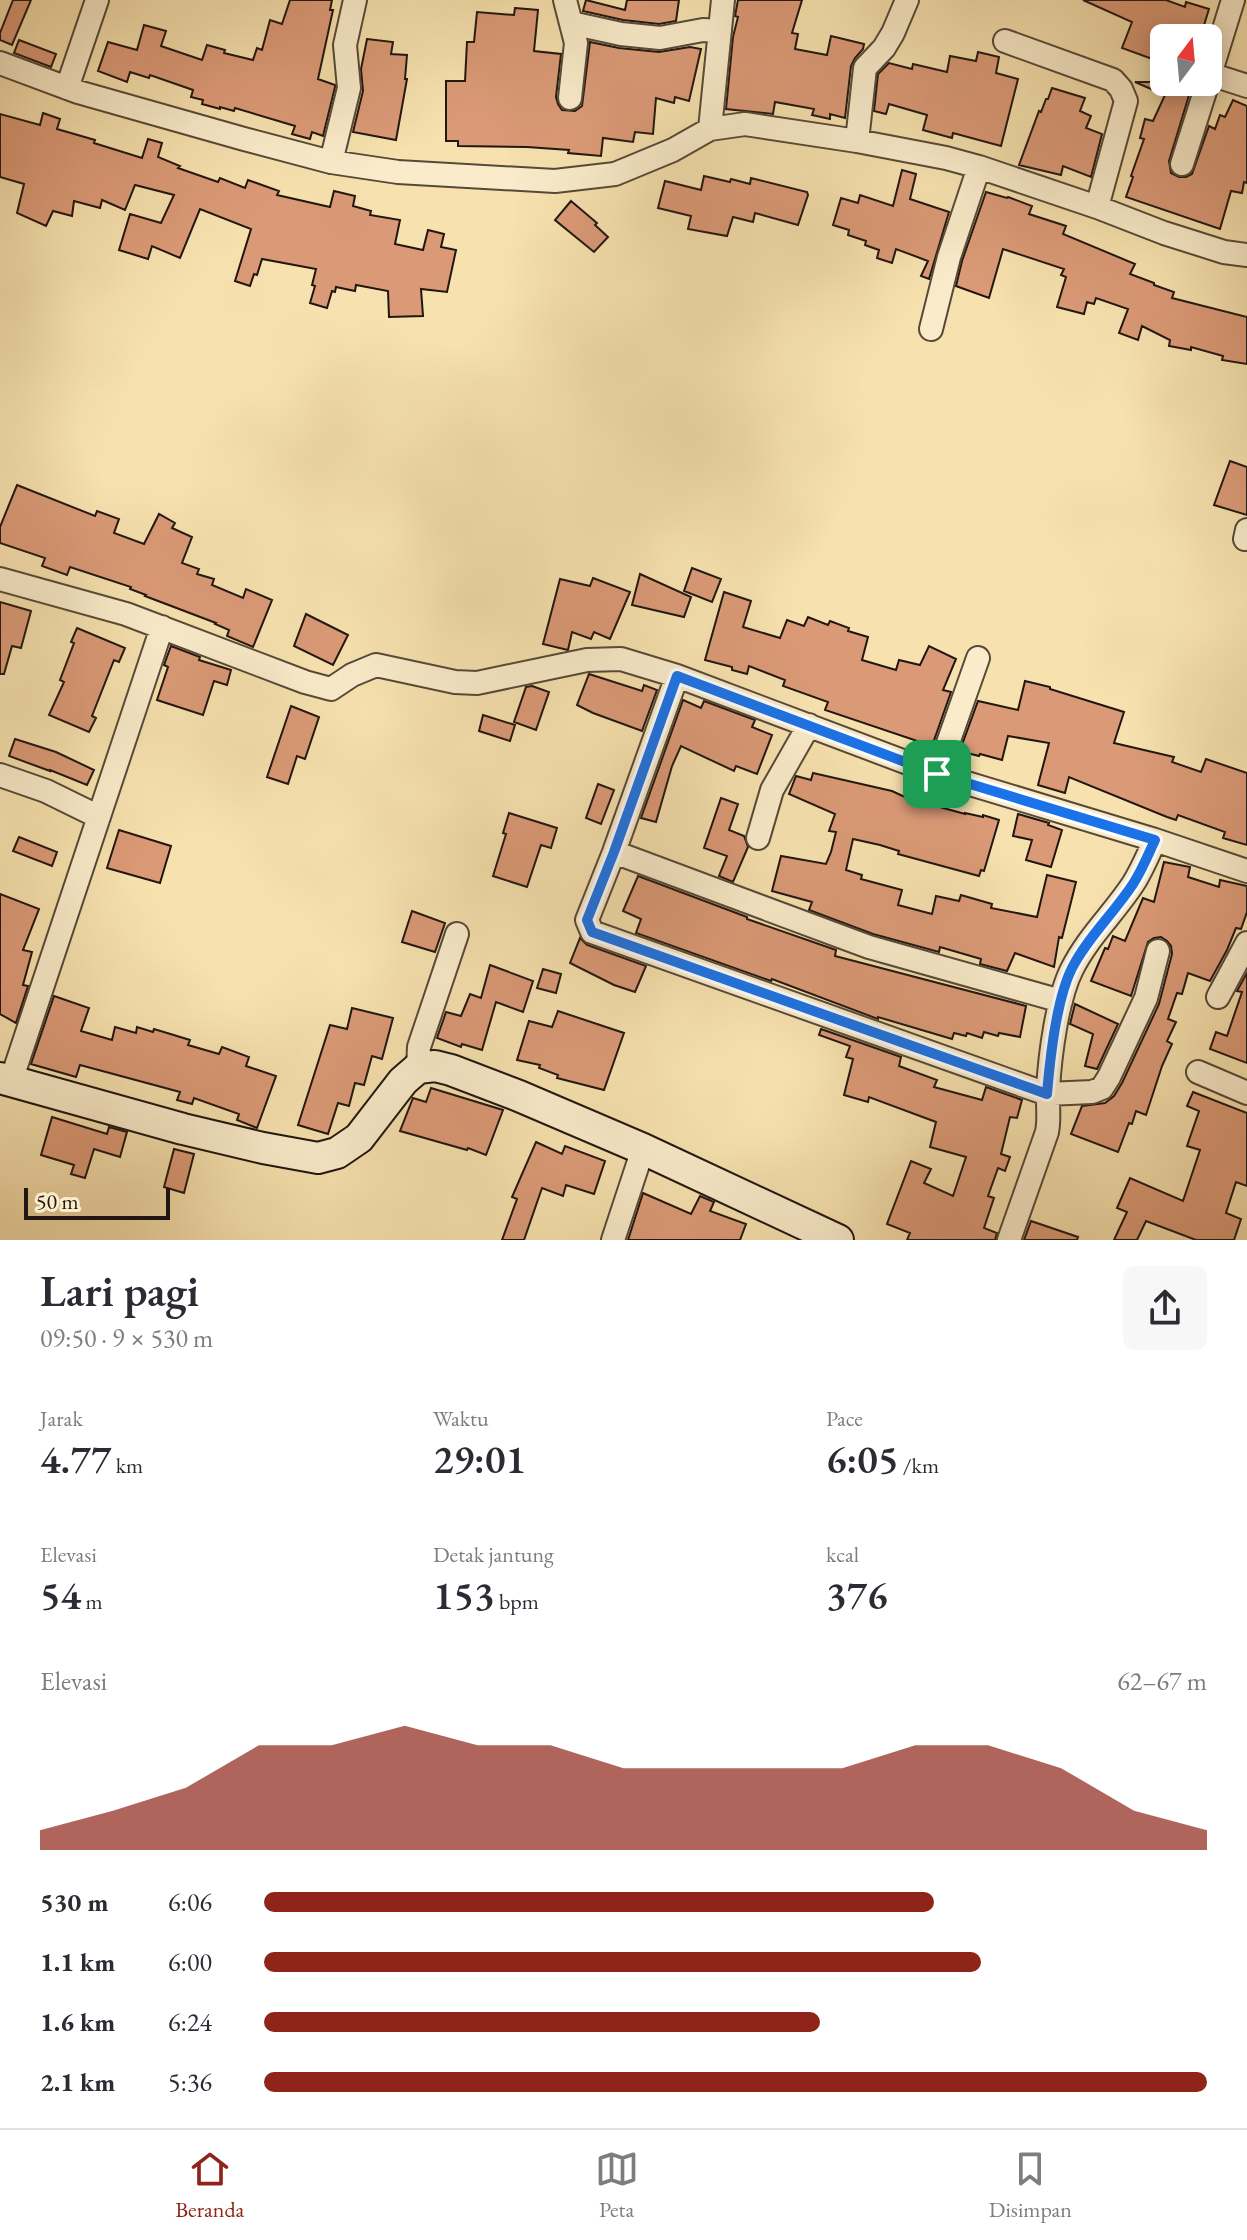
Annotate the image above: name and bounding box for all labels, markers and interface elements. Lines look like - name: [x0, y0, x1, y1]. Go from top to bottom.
- north arrow: [1150, 24, 1222, 96]
- map controls: [1150, 24, 1222, 96]
- pin: [903, 740, 971, 808]
- icon: arrive: [915, 752, 959, 796]
- scale bar: [24, 1184, 170, 1220]
- text: 50 m: [36, 1187, 79, 1216]
- text: Lari pagi: [40, 1262, 199, 1319]
- button: share: [1123, 1266, 1207, 1350]
- text: 09:50 · 9 × 530 m: [40, 1321, 213, 1355]
- text: Jarak: [40, 1404, 83, 1433]
- text: Waktu: [433, 1404, 489, 1433]
- text: Pace: [826, 1404, 863, 1433]
- text: 4.77: [40, 1433, 111, 1485]
- text: 29:01: [433, 1433, 526, 1485]
- text: 6:05: [826, 1433, 898, 1485]
- text: km: [111, 1451, 143, 1480]
- text: /km: [898, 1451, 939, 1480]
- text: Elevasi: [40, 1540, 97, 1569]
- text: Detak jantung: [433, 1540, 554, 1569]
- text: kcal: [826, 1540, 859, 1569]
- text: 54: [40, 1569, 81, 1621]
- text: 153: [433, 1569, 495, 1621]
- text: 376: [826, 1569, 888, 1621]
- text: m: [81, 1587, 103, 1616]
- text: bpm: [495, 1587, 539, 1616]
- text: Elevasi: [40, 1664, 107, 1698]
- text: 62–67 m: [1117, 1664, 1207, 1698]
- text: 530 m: [40, 1885, 108, 1919]
- text: 6:06: [168, 1885, 212, 1919]
- text: 1.1 km: [40, 1945, 115, 1979]
- text: 6:00: [168, 1945, 212, 1979]
- text: 1.6 km: [40, 2005, 115, 2039]
- text: 6:24: [168, 2005, 212, 2039]
- text: 2.1 km: [40, 2065, 115, 2099]
- text: 5:36: [168, 2065, 212, 2099]
- tab: Beranda: [175, 2147, 244, 2224]
- tab: Peta: [595, 2147, 639, 2224]
- tab: Disimpan: [989, 2147, 1072, 2224]

